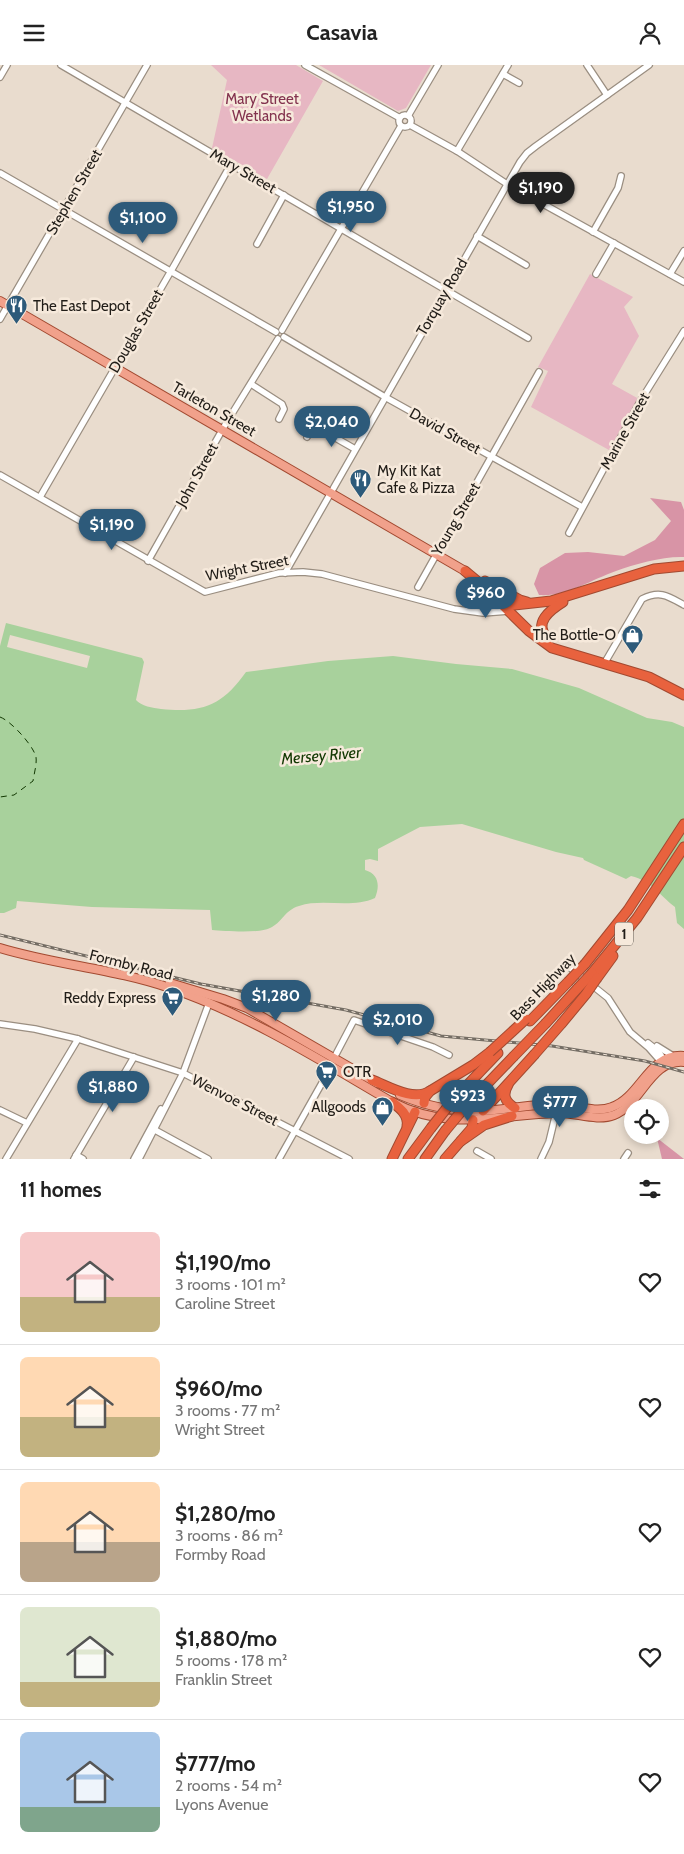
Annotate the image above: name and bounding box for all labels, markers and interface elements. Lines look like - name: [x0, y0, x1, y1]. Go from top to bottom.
- icon: menu: [20, 19, 48, 47]
- text: Casavia: [306, 19, 378, 46]
- icon: person: [636, 19, 664, 47]
- park label: Mary Street Wetlands: [225, 90, 299, 125]
- street label: Mary Street: [207, 145, 279, 197]
- street label: Stephen Street: [42, 146, 106, 238]
- pin: $1,190: [500, 171, 582, 214]
- text: $1,190: [519, 178, 563, 197]
- pin: $1,950: [310, 191, 392, 233]
- text: $1,950: [327, 197, 375, 216]
- pin: $1,100: [102, 201, 184, 244]
- text: $1,100: [119, 208, 167, 227]
- street label: Torquay Road: [413, 255, 471, 339]
- street label: Douglas Street: [105, 286, 167, 376]
- restaurant icon: The East Depot: [5, 294, 29, 325]
- place label: The East Depot: [33, 297, 130, 315]
- street label: Tarleton Street: [169, 378, 259, 440]
- street label: Marine Street: [596, 389, 654, 473]
- street label: David Street: [406, 404, 484, 458]
- pin: $2,040: [291, 405, 373, 448]
- text: $2,040: [305, 412, 359, 431]
- street label: John Street: [172, 440, 222, 511]
- place label: My Kit Kat Cafe & Pizza: [377, 462, 456, 497]
- restaurant icon: My Kit Kat Cafe & Pizza: [349, 468, 373, 499]
- street label: Young Street: [427, 479, 484, 559]
- pin: $1,190: [71, 509, 153, 551]
- text: $1,190: [90, 515, 134, 534]
- street label: Wright Street: [204, 551, 290, 585]
- pin: $960: [456, 577, 516, 619]
- text: $960: [467, 583, 505, 602]
- shop icon: The Bottle-O: [620, 623, 644, 654]
- place label: The Bottle-O: [533, 626, 616, 644]
- water label: Mersey River: [279, 742, 363, 769]
- road number: 1: [615, 923, 633, 946]
- street label: Formby Road: [88, 946, 174, 984]
- street label: Bass Highway: [507, 949, 580, 1024]
- pin: $1,280: [235, 979, 317, 1022]
- supermarket icon: Reddy Express: [160, 986, 184, 1017]
- text: $1,280: [252, 986, 300, 1005]
- place label: Reddy Express: [64, 989, 156, 1007]
- pin: $2,010: [357, 1003, 439, 1046]
- text: $2,010: [373, 1010, 423, 1029]
- supermarket icon: OTR: [315, 1060, 339, 1091]
- place label: OTR: [343, 1063, 371, 1081]
- pin: $1,880: [72, 1071, 154, 1113]
- street label: Wenvoe Street: [189, 1071, 281, 1129]
- text: $1,880: [88, 1077, 138, 1096]
- pin: $923: [438, 1079, 498, 1122]
- pin: $777: [530, 1085, 590, 1128]
- text: $923: [450, 1086, 486, 1105]
- text: $777: [543, 1092, 577, 1111]
- shop icon: Allgoods: [370, 1095, 394, 1126]
- place label: Allgoods: [311, 1098, 366, 1116]
- map controls: [624, 1099, 669, 1144]
- button: locate: [624, 1099, 669, 1144]
- icon: filters: [636, 1175, 664, 1203]
- text: 11 homes: [20, 1177, 102, 1202]
- text: $1,190/mo: [175, 1250, 271, 1275]
- icon: home: [60, 1252, 120, 1312]
- icon: heart: [636, 1268, 664, 1296]
- text: 3 rooms · 101 m²: [175, 1275, 286, 1294]
- text: Caroline Street: [175, 1294, 275, 1313]
- text: $960/mo: [175, 1376, 263, 1401]
- icon: home: [60, 1377, 120, 1437]
- icon: heart: [636, 1393, 664, 1421]
- text: 3 rooms · 77 m²: [175, 1401, 280, 1420]
- text: Wright Street: [175, 1420, 265, 1439]
- text: $1,280/mo: [175, 1501, 275, 1526]
- icon: home: [60, 1502, 120, 1562]
- icon: heart: [636, 1518, 664, 1546]
- text: 3 rooms · 86 m²: [175, 1526, 283, 1545]
- text: Formby Road: [175, 1545, 266, 1564]
- text: $1,880/mo: [175, 1626, 277, 1651]
- icon: home: [60, 1627, 120, 1687]
- icon: heart: [636, 1643, 664, 1671]
- text: 5 rooms · 178 m²: [175, 1651, 287, 1670]
- text: Franklin Street: [175, 1670, 272, 1689]
- text: $777/mo: [175, 1751, 255, 1776]
- icon: home: [60, 1752, 120, 1812]
- icon: heart: [636, 1768, 664, 1796]
- text: 2 rooms · 54 m²: [175, 1776, 282, 1795]
- text: Lyons Avenue: [175, 1795, 268, 1814]

